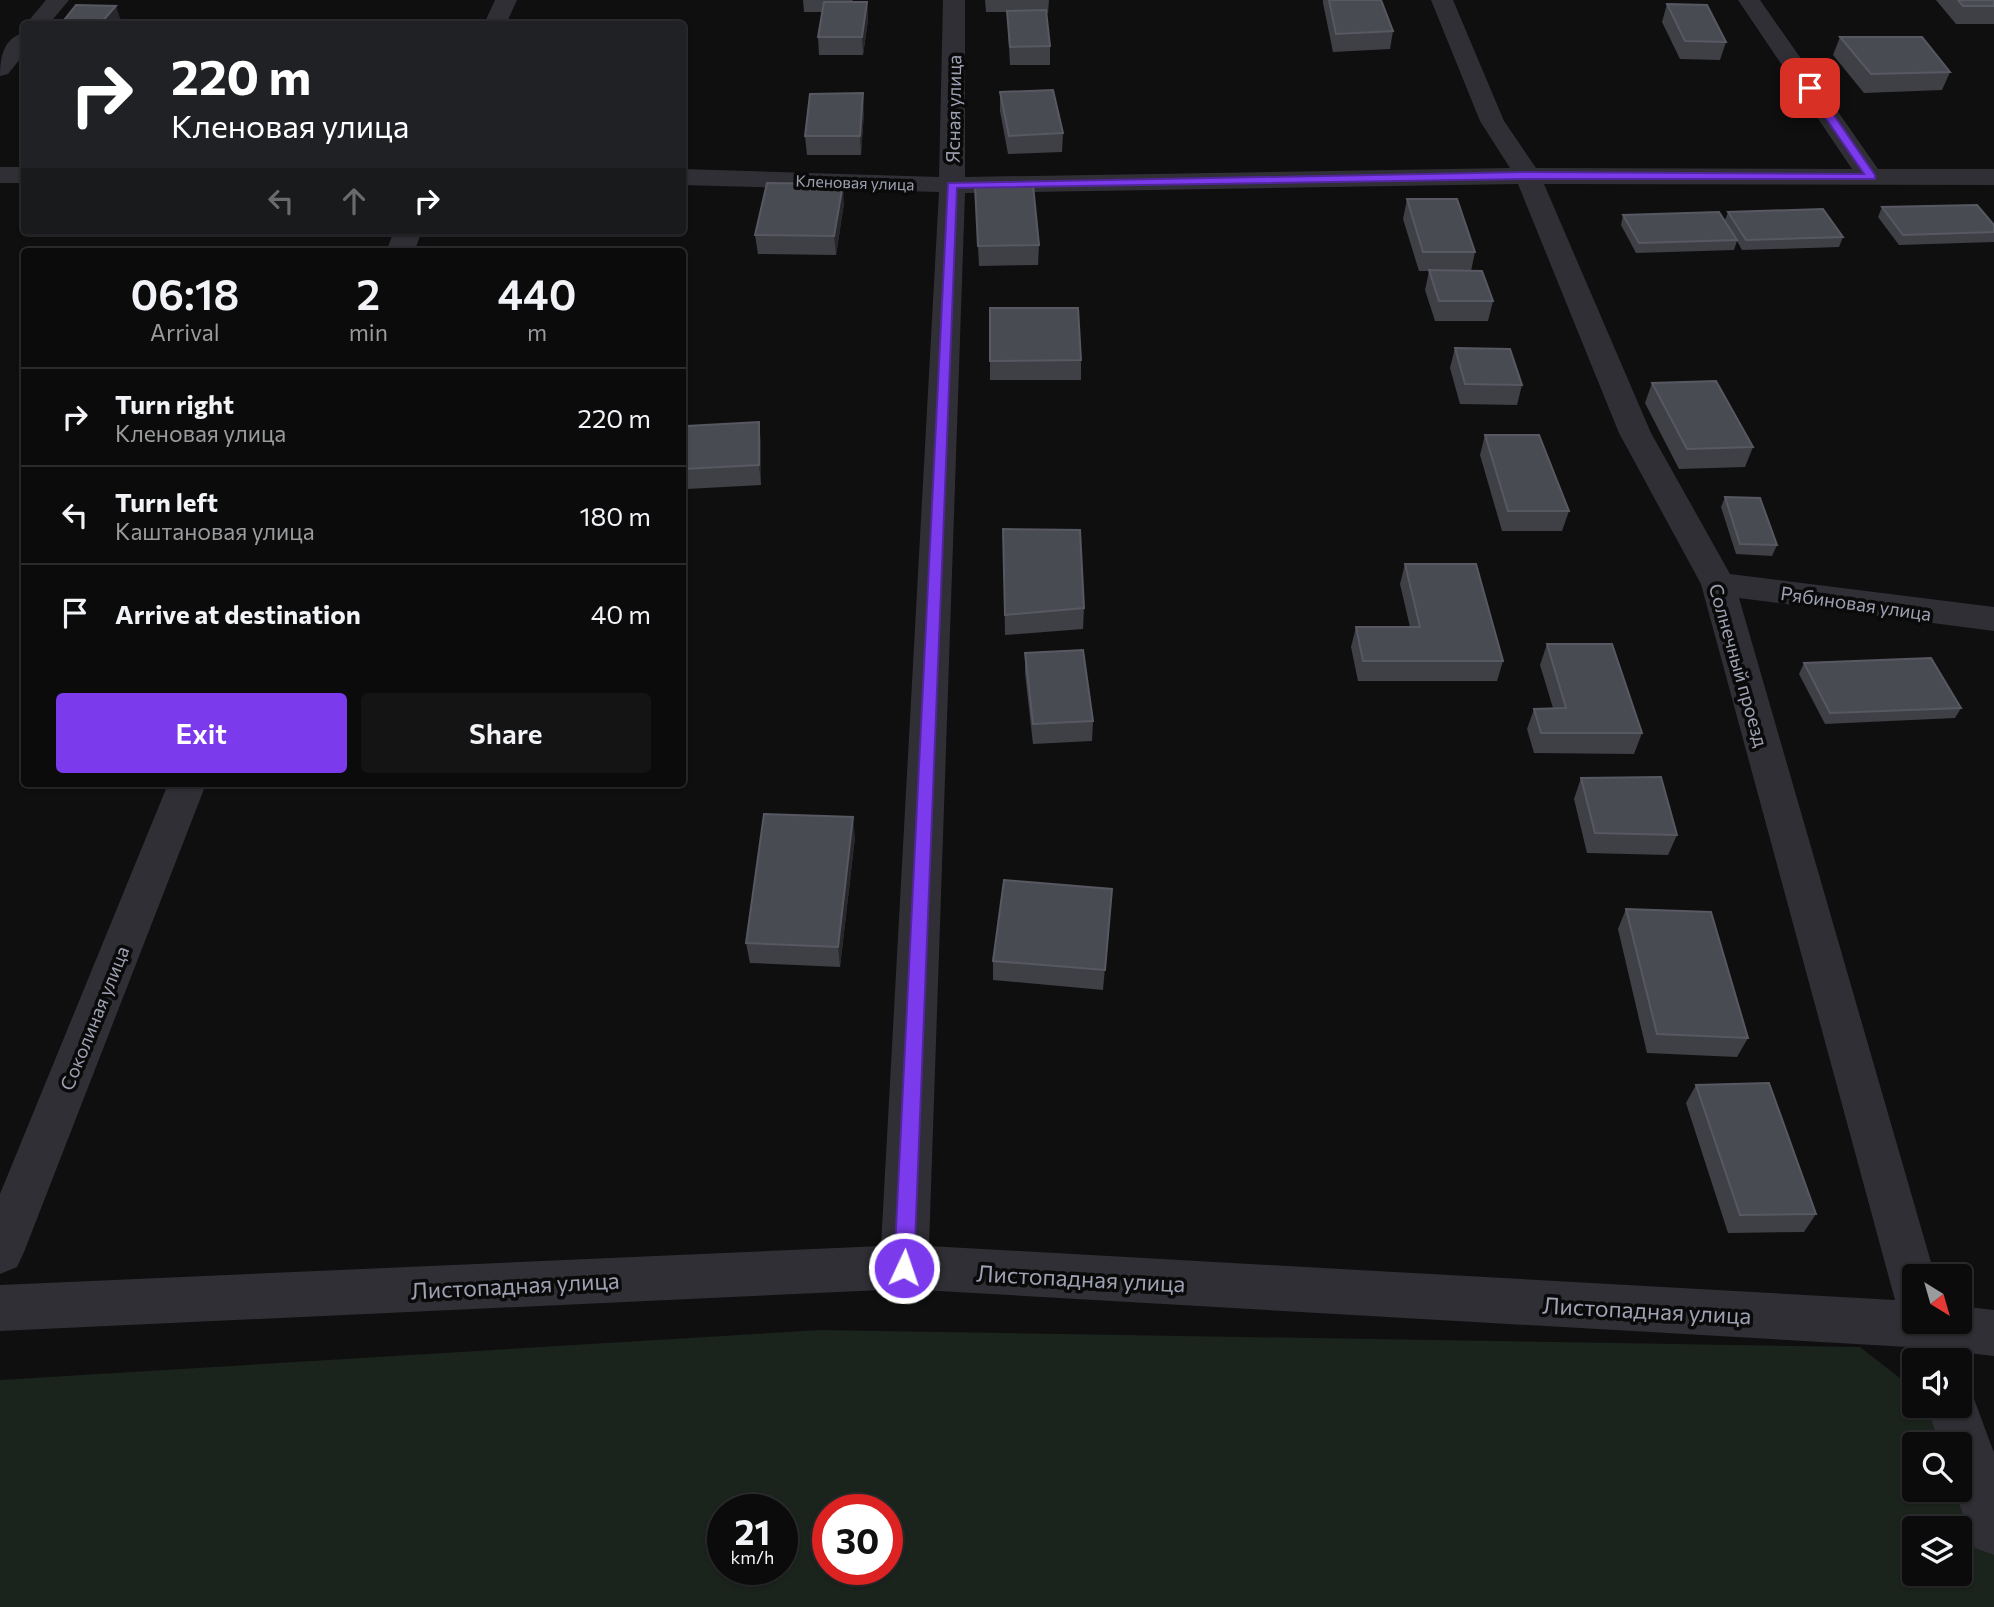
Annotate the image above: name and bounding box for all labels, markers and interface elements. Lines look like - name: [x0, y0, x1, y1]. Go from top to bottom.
- text: 220 m: [171, 45, 311, 105]
- icon: right: [56, 49, 147, 140]
- street label: Ясная улица: [941, 55, 965, 163]
- pin: [1780, 58, 1840, 118]
- icon: arrive: [1791, 69, 1829, 107]
- text: Кленовая улица: [171, 105, 409, 145]
- street label: Кленовая улица: [795, 170, 915, 194]
- icon: left: [262, 182, 300, 220]
- icon: ahead: [335, 182, 373, 220]
- icon: right: [408, 182, 446, 220]
- text: 06:18: [131, 267, 239, 319]
- text: 2: [357, 267, 380, 319]
- text: 440: [498, 267, 576, 319]
- text: Arrival: [150, 318, 220, 346]
- text: min: [349, 318, 388, 346]
- text: m: [527, 318, 547, 346]
- text: Turn right: [115, 388, 234, 419]
- icon: right: [56, 398, 94, 436]
- text: 220 m: [578, 402, 651, 433]
- text: Кленовая улица: [115, 419, 286, 447]
- text: Turn left: [115, 486, 218, 517]
- icon: left: [56, 496, 94, 534]
- text: 180 m: [579, 500, 651, 531]
- text: Каштановая улица: [115, 517, 315, 545]
- street label: Солнечный проезд: [1705, 581, 1773, 749]
- street label: Рябиновая улица: [1779, 581, 1933, 625]
- icon: arrive: [56, 594, 94, 632]
- text: Arrive at destination: [115, 598, 361, 629]
- text: 40 m: [591, 598, 651, 629]
- button: Exit: [56, 693, 347, 773]
- button: Share: [361, 693, 651, 773]
- street label: Соколиная улица: [55, 943, 133, 1093]
- position arrow: [867, 1231, 941, 1305]
- street label: Листопадная улица: [976, 1259, 1186, 1297]
- north arrow: [1902, 1264, 1972, 1334]
- map controls: [1902, 1264, 1972, 1586]
- street label: Листопадная улица: [410, 1266, 620, 1304]
- street label: Листопадная улица: [1542, 1291, 1752, 1329]
- button: sound: [1902, 1348, 1972, 1418]
- button: search: [1902, 1432, 1972, 1502]
- speed limit sign: 30: [812, 1494, 903, 1585]
- text: 21: [735, 1509, 770, 1552]
- button: layers: [1902, 1516, 1972, 1586]
- text: km/h: [731, 1546, 774, 1568]

